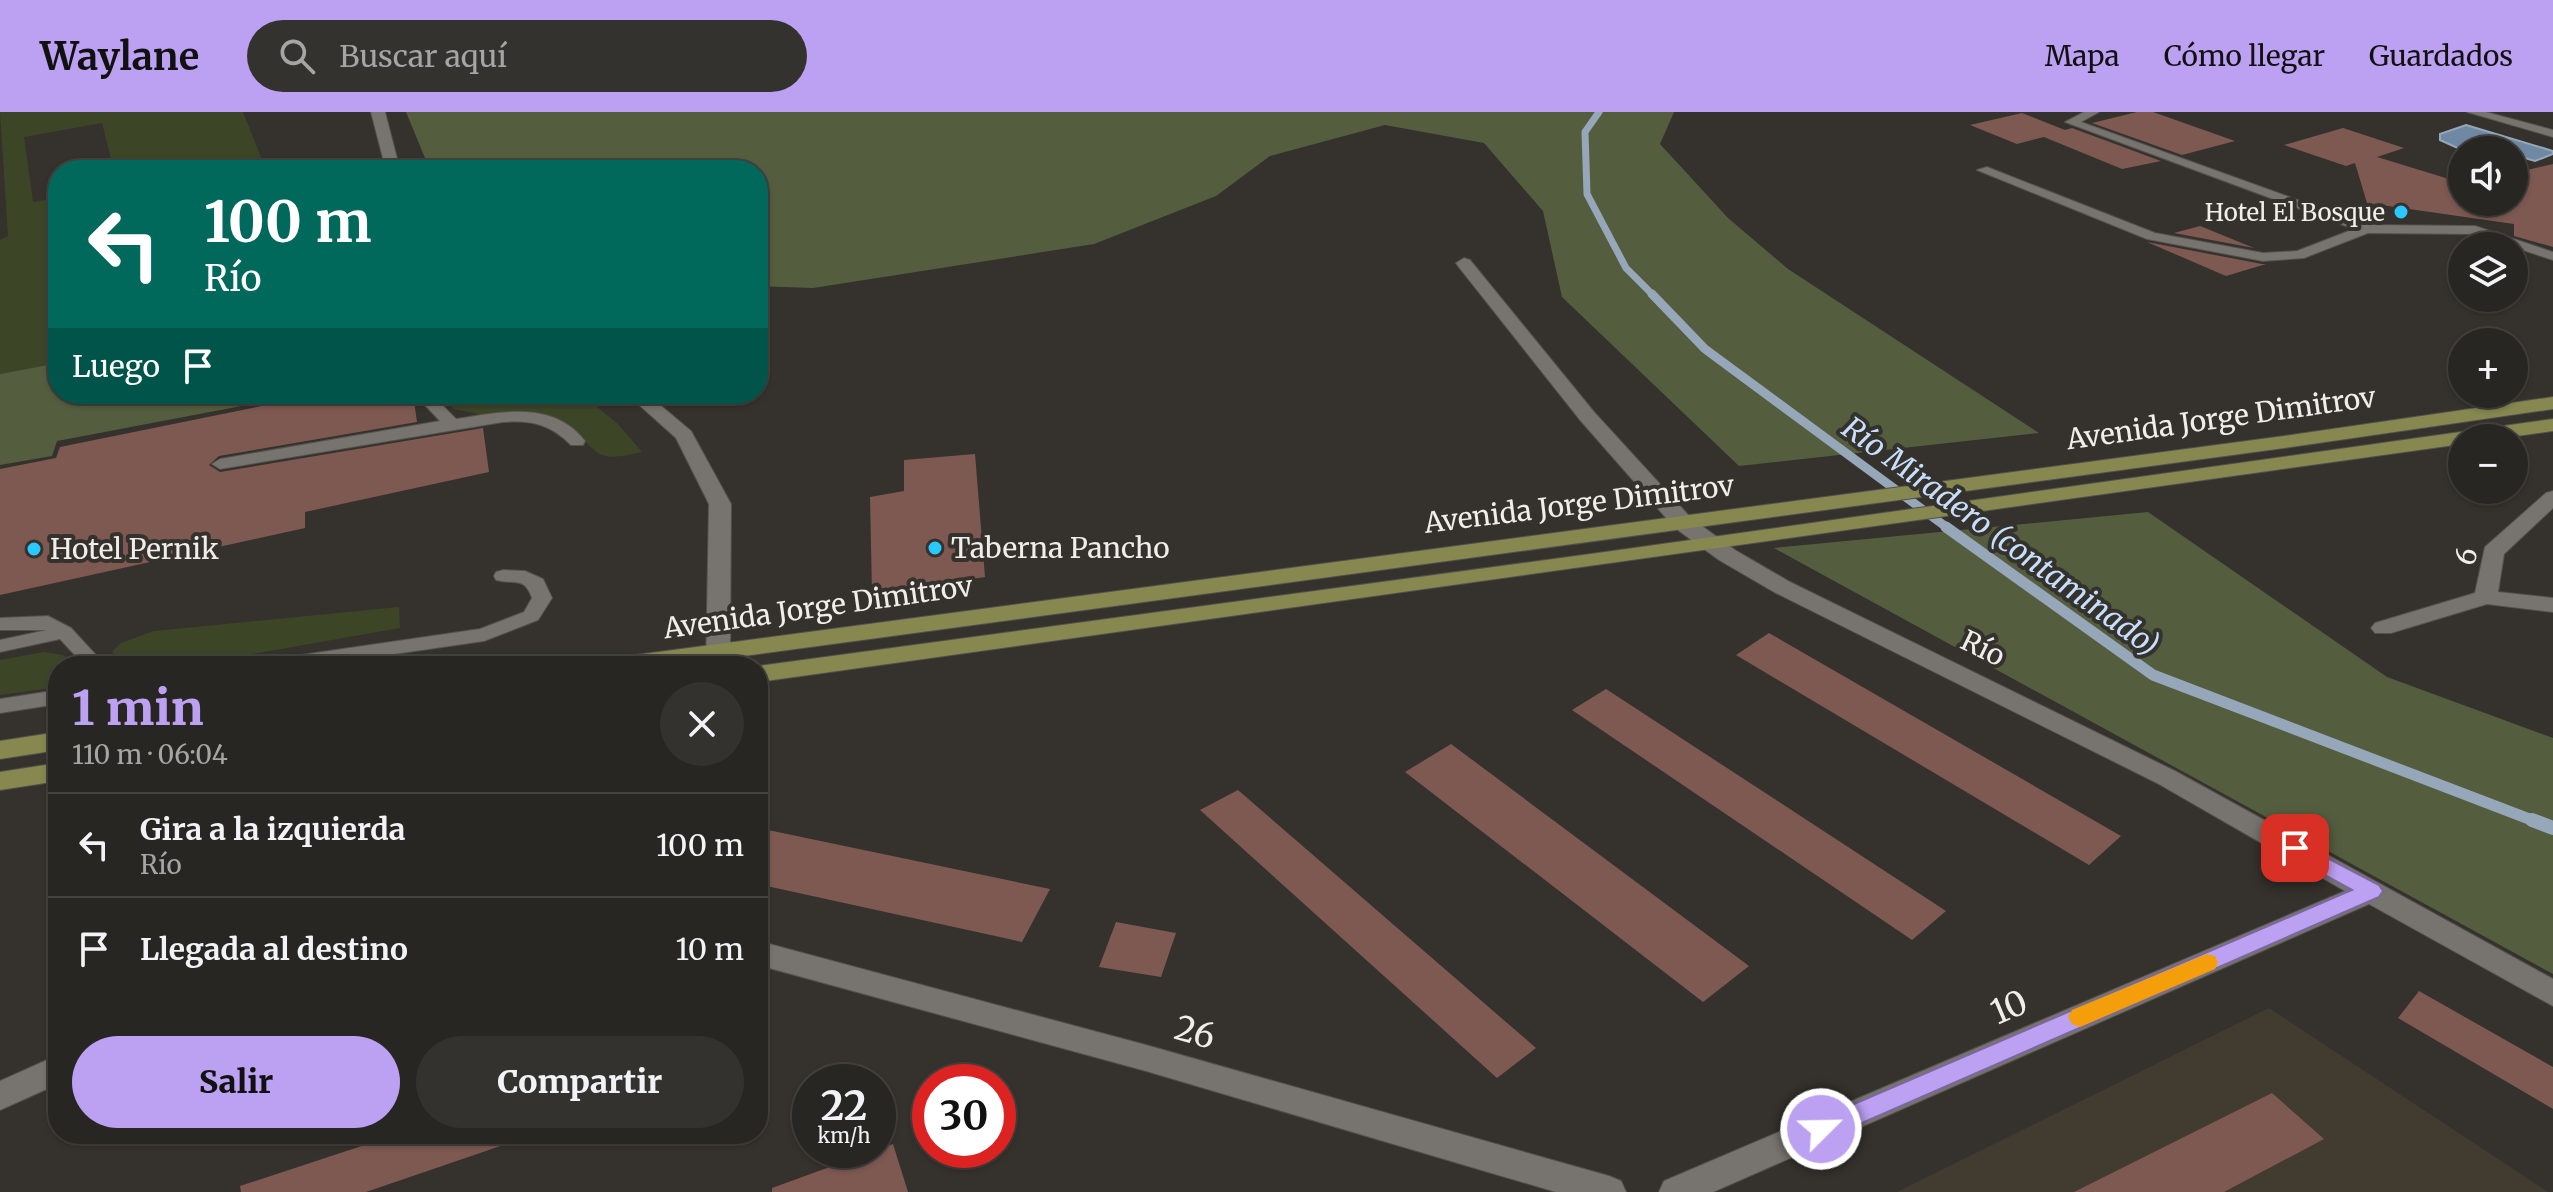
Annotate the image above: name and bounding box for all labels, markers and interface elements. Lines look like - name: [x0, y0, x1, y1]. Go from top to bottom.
- search box: [247, 20, 807, 92]
- text: Waylane: [40, 33, 199, 80]
- icon: search: [275, 34, 319, 78]
- text: Buscar aquí: [339, 37, 507, 75]
- text: Mapa: [2045, 38, 2120, 74]
- text: Cómo llegar: [2164, 38, 2325, 74]
- text: Guardados: [2369, 38, 2513, 74]
- map controls: [2448, 136, 2528, 504]
- button: sound: [2448, 136, 2528, 216]
- text: 100 m: [204, 187, 372, 257]
- icon: left: [72, 192, 176, 296]
- place label: Hotel El Bosque: [2205, 197, 2385, 228]
- marker: Hotel El Bosque: [2392, 203, 2410, 221]
- button: layers: [2448, 232, 2528, 312]
- text: Río: [204, 256, 262, 301]
- button: +: [2448, 328, 2528, 408]
- icon: arrive: [176, 344, 220, 388]
- text: Luego: [72, 347, 160, 385]
- street label: Avenida Jorge Dimitrov: [2063, 378, 2379, 458]
- water label: Río Miradero (contaminado): [1836, 409, 2166, 663]
- button: −: [2448, 424, 2528, 504]
- street label: Avenida Jorge Dimitrov: [1421, 467, 1737, 541]
- place label: Taberna Pancho: [951, 530, 1169, 566]
- place label: Hotel Pernik: [50, 531, 219, 567]
- marker: Taberna Pancho: [926, 539, 944, 557]
- marker: Hotel Pernik: [25, 540, 43, 558]
- street label: 6: [2446, 542, 2486, 570]
- street label: Avenida Jorge Dimitrov: [660, 567, 976, 647]
- street label: Río: [1956, 623, 2010, 673]
- text: 1 min: [72, 678, 204, 738]
- button: close: [660, 682, 744, 766]
- text: 110 m · 06:04: [72, 738, 228, 771]
- text: Gira a la izquierda: [140, 810, 406, 848]
- pin: [2261, 814, 2329, 882]
- icon: left: [72, 823, 116, 867]
- text: 100 m: [656, 826, 744, 864]
- icon: arrive: [2273, 826, 2317, 870]
- text: Río: [140, 848, 182, 881]
- icon: arrive: [72, 927, 116, 971]
- text: Llegada al destino: [140, 930, 408, 968]
- text: 10 m: [676, 930, 744, 968]
- street label: 10: [1984, 981, 2034, 1033]
- street label: 26: [1170, 1006, 1220, 1058]
- button: Salir: [72, 1036, 400, 1128]
- button: Compartir: [416, 1036, 744, 1128]
- speed limit sign: 30: [912, 1064, 1016, 1168]
- text: 22: [821, 1081, 867, 1131]
- position arrow: [1779, 1087, 1863, 1171]
- text: km/h: [818, 1123, 870, 1148]

